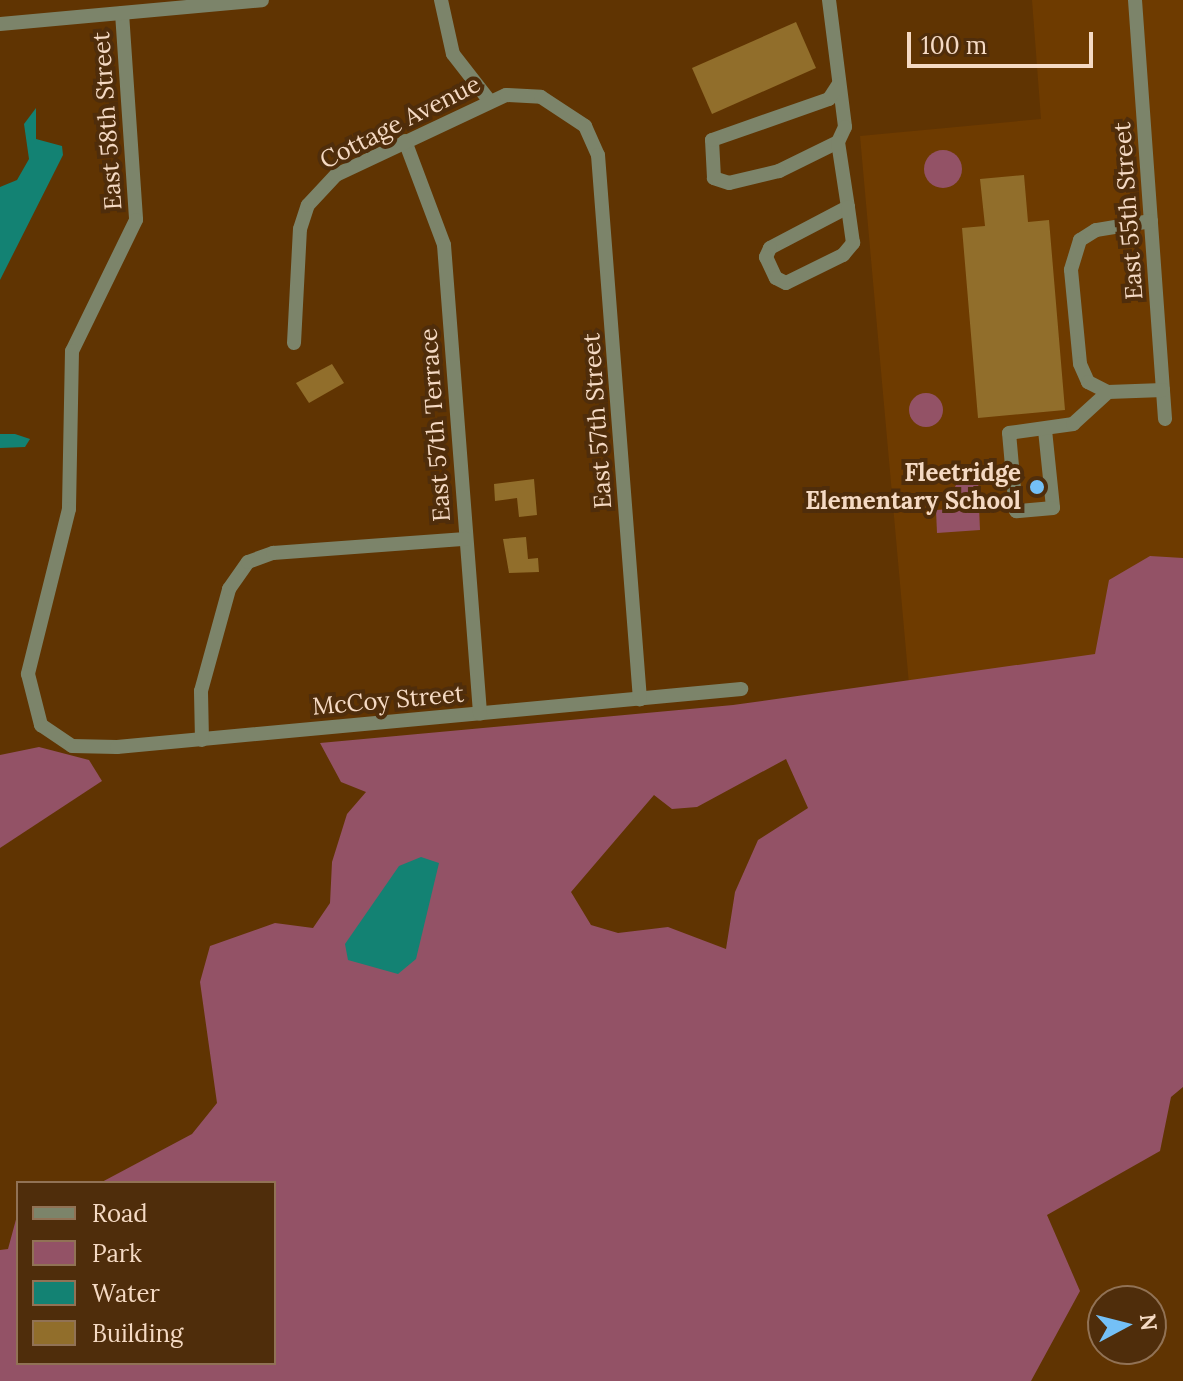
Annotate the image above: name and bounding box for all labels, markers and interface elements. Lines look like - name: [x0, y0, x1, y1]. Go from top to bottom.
- scale bar: [911, 16, 1097, 66]
- text: 100 m: [921, 30, 987, 61]
- street label: East 58th Street: [86, 31, 128, 211]
- street label: Cottage Avenue: [315, 69, 485, 175]
- street label: East 55th Street: [1107, 121, 1149, 301]
- street label: East 57th Terrace: [414, 327, 456, 523]
- street label: East 57th Street: [576, 332, 618, 510]
- place label: Fleetridge Elementary School: [805, 459, 1021, 515]
- marker: Fleetridge Elementary School: [1028, 478, 1046, 496]
- street label: McCoy Street: [311, 679, 465, 721]
- legend: [16, 1181, 276, 1365]
- text: Road: [92, 1198, 148, 1229]
- text: Park: [92, 1238, 142, 1269]
- text: Water: [92, 1278, 160, 1309]
- north arrow: [1087, 1285, 1167, 1365]
- text: N: [1134, 1312, 1164, 1332]
- text: Building: [92, 1318, 183, 1349]

